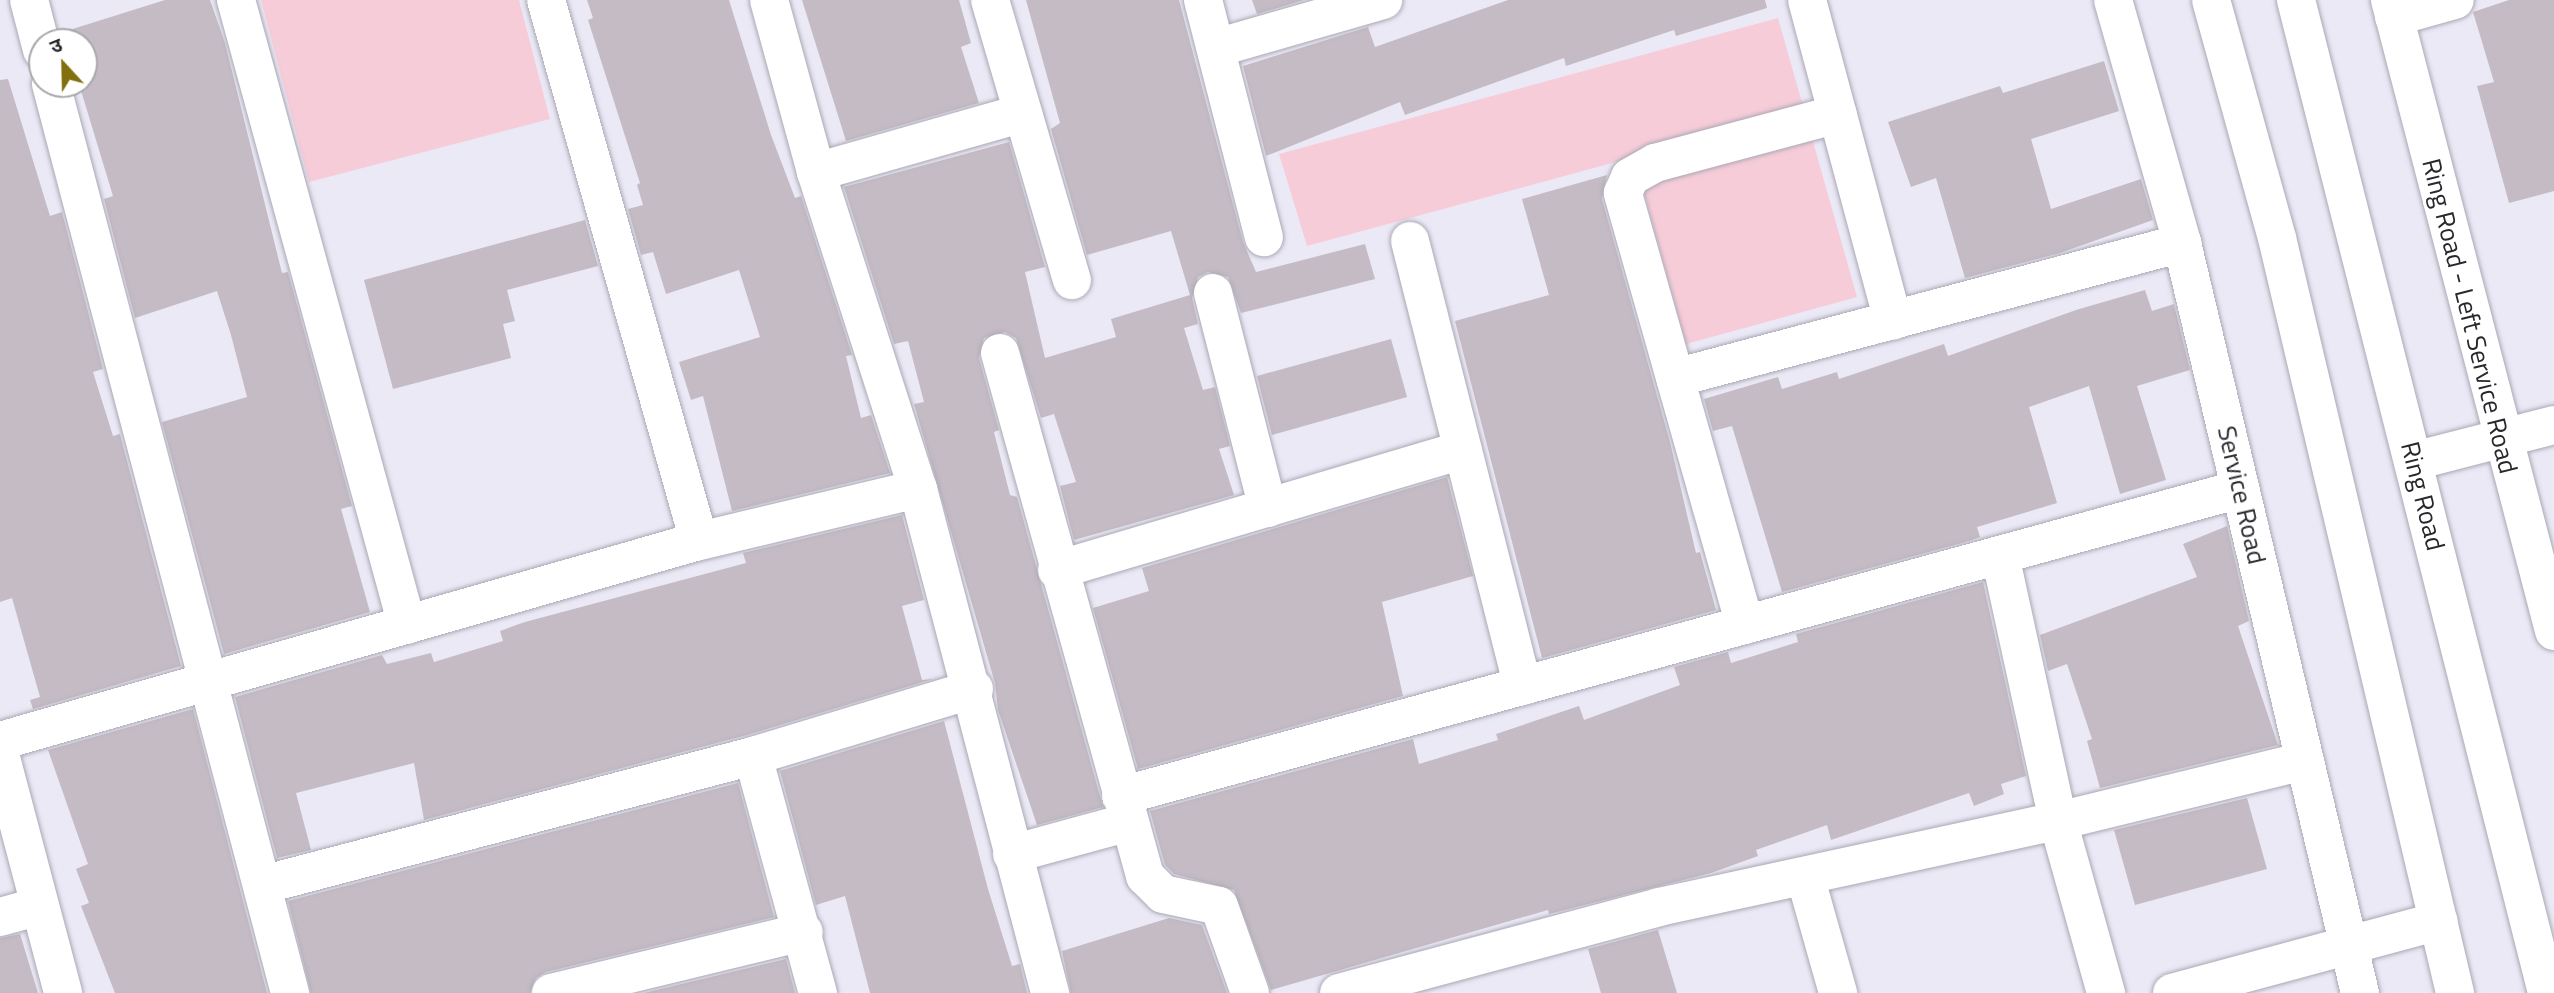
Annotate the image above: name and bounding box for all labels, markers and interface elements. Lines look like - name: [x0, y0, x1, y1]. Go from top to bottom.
- north arrow: [28, 28, 98, 98]
- text: उ: [45, 29, 66, 60]
- street label: Ring Road - Left Service Road: [2416, 155, 2524, 477]
- street label: Service Road: [2211, 423, 2273, 567]
- street label: Ring Road: [2394, 438, 2452, 554]

